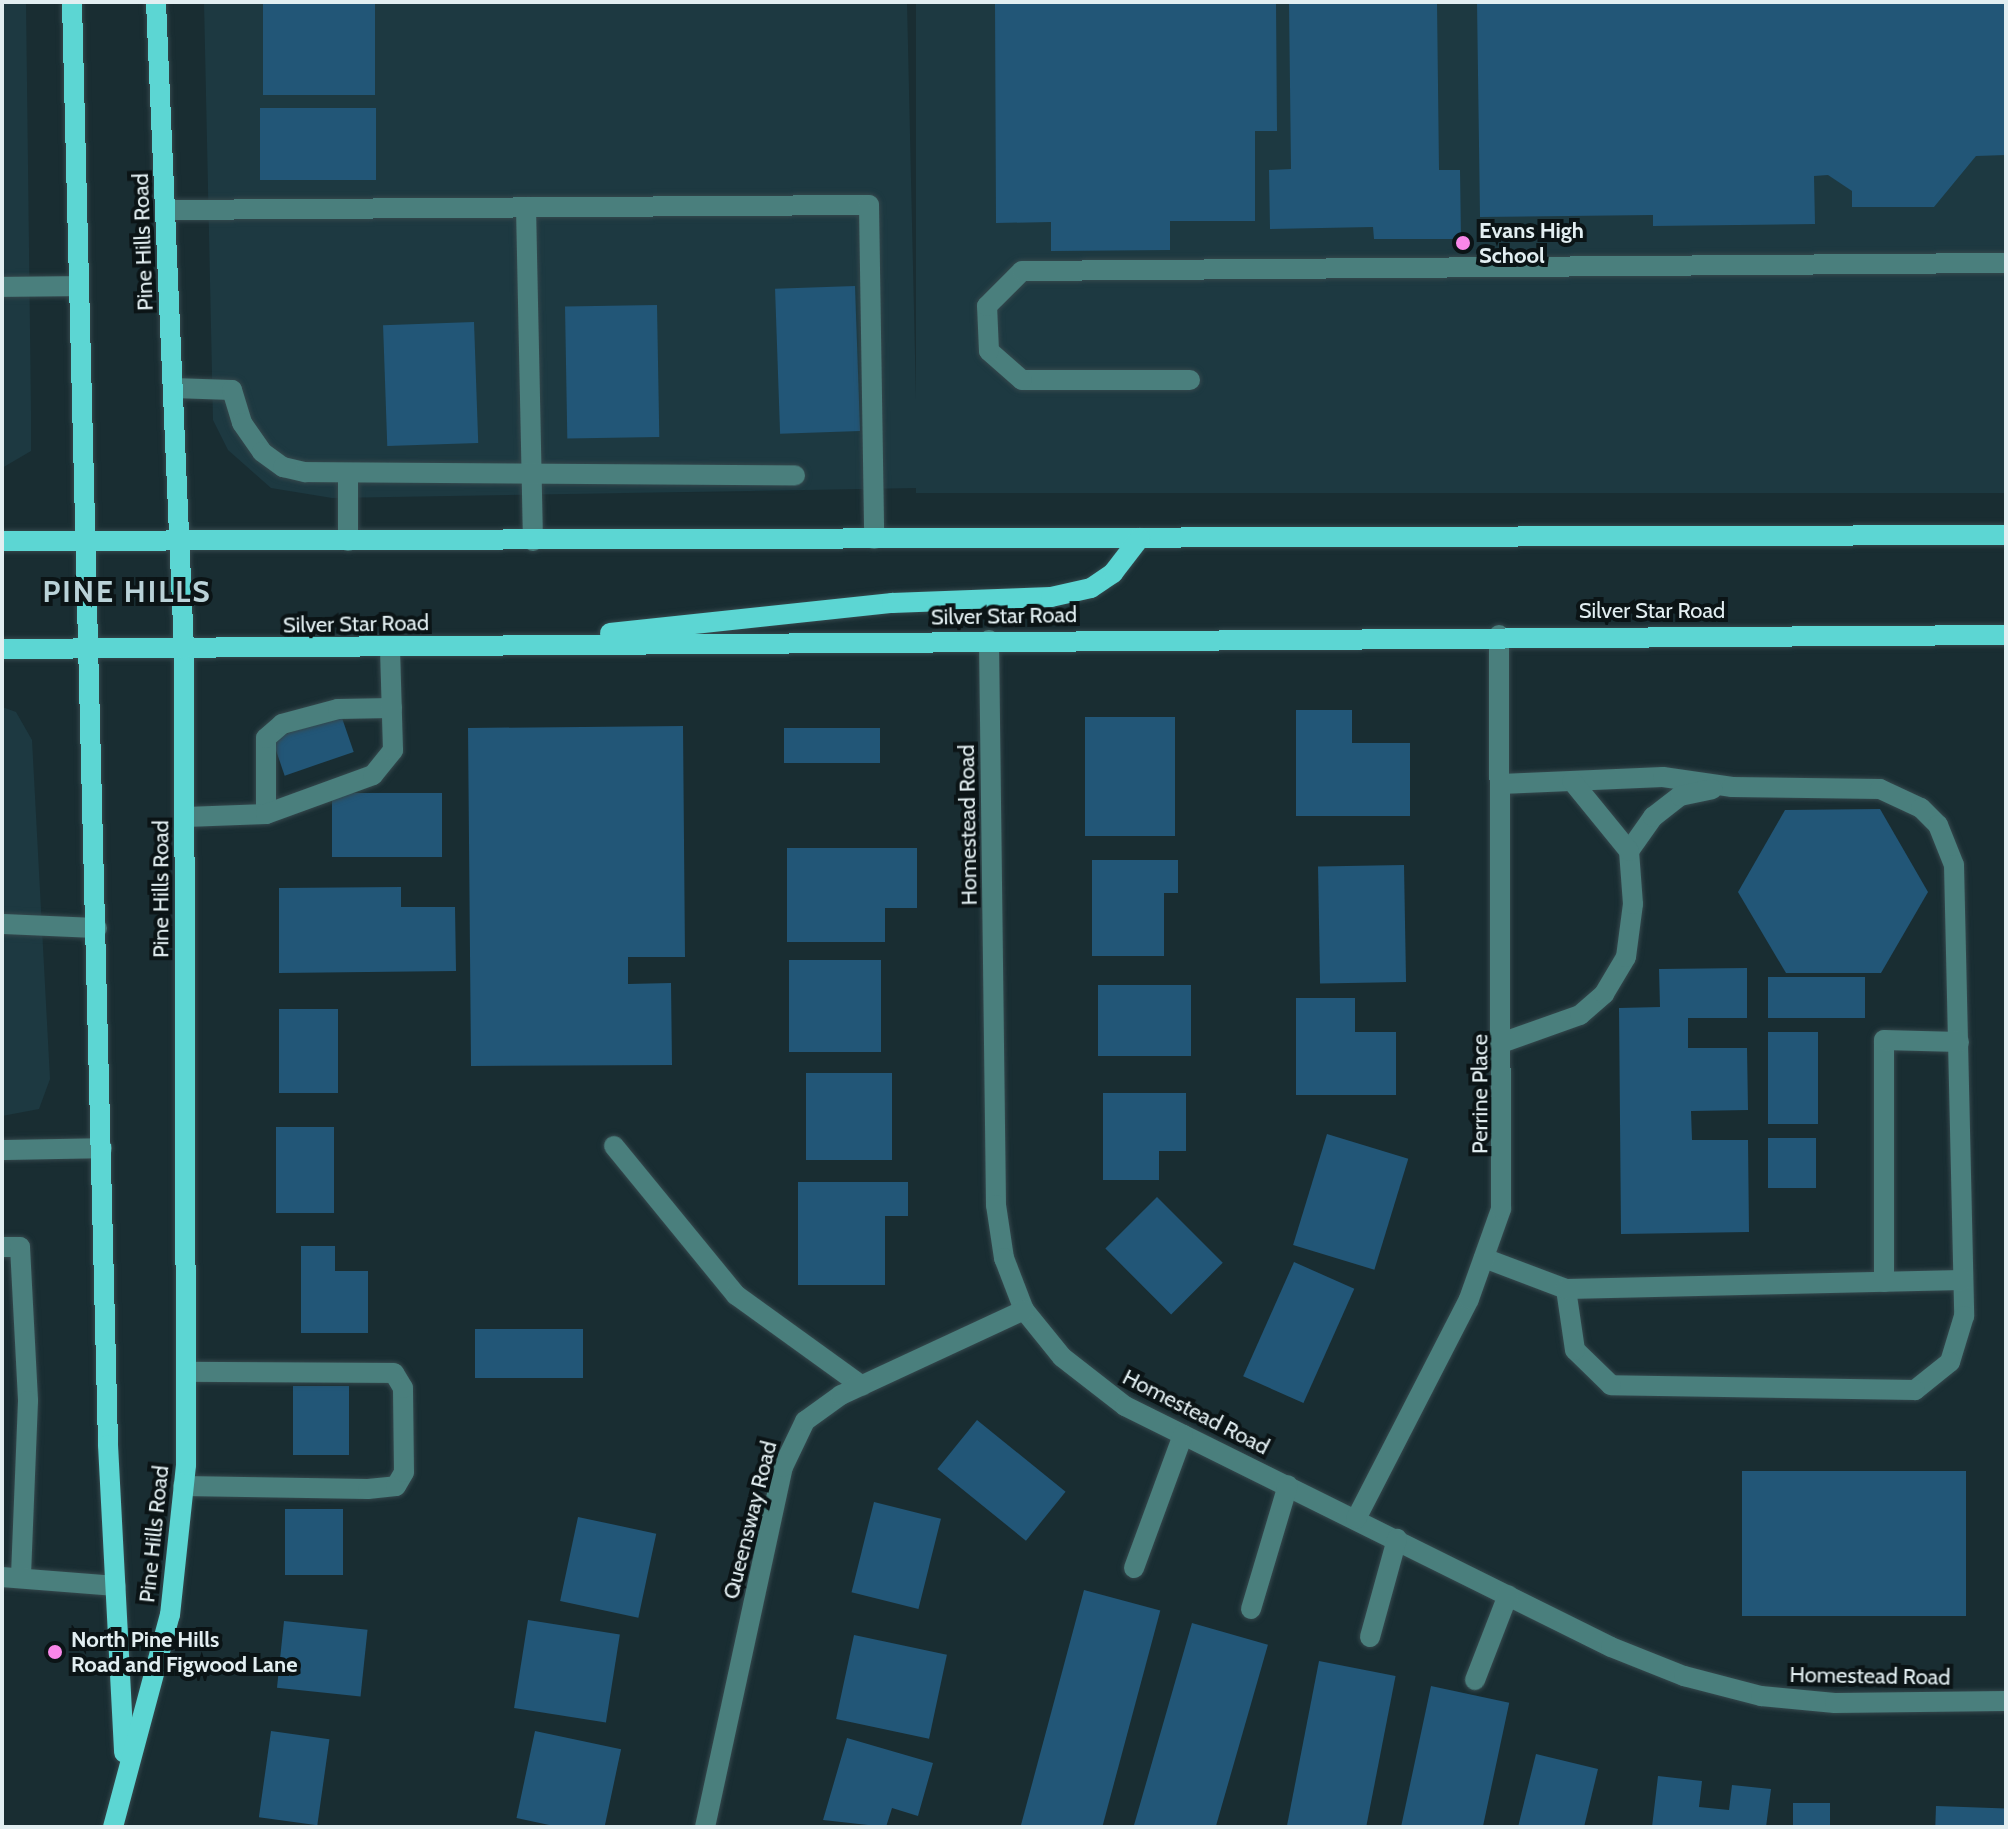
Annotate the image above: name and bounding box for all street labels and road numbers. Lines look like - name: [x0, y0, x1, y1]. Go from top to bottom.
- street label: Pine Hills Road: [127, 173, 159, 311]
- street label: Silver Star Road: [1579, 598, 1725, 624]
- street label: Silver Star Road: [931, 602, 1077, 630]
- street label: Silver Star Road: [283, 610, 429, 638]
- street label: Homestead Road: [953, 744, 983, 906]
- street label: Pine Hills Road: [148, 820, 174, 958]
- street label: Perrine Place: [1467, 1034, 1493, 1154]
- street label: Homestead Road: [1118, 1364, 1274, 1460]
- street label: Queensway Road: [718, 1438, 782, 1602]
- street label: Pine Hills Road: [134, 1464, 174, 1604]
- street label: Homestead Road: [1789, 1661, 1951, 1691]

